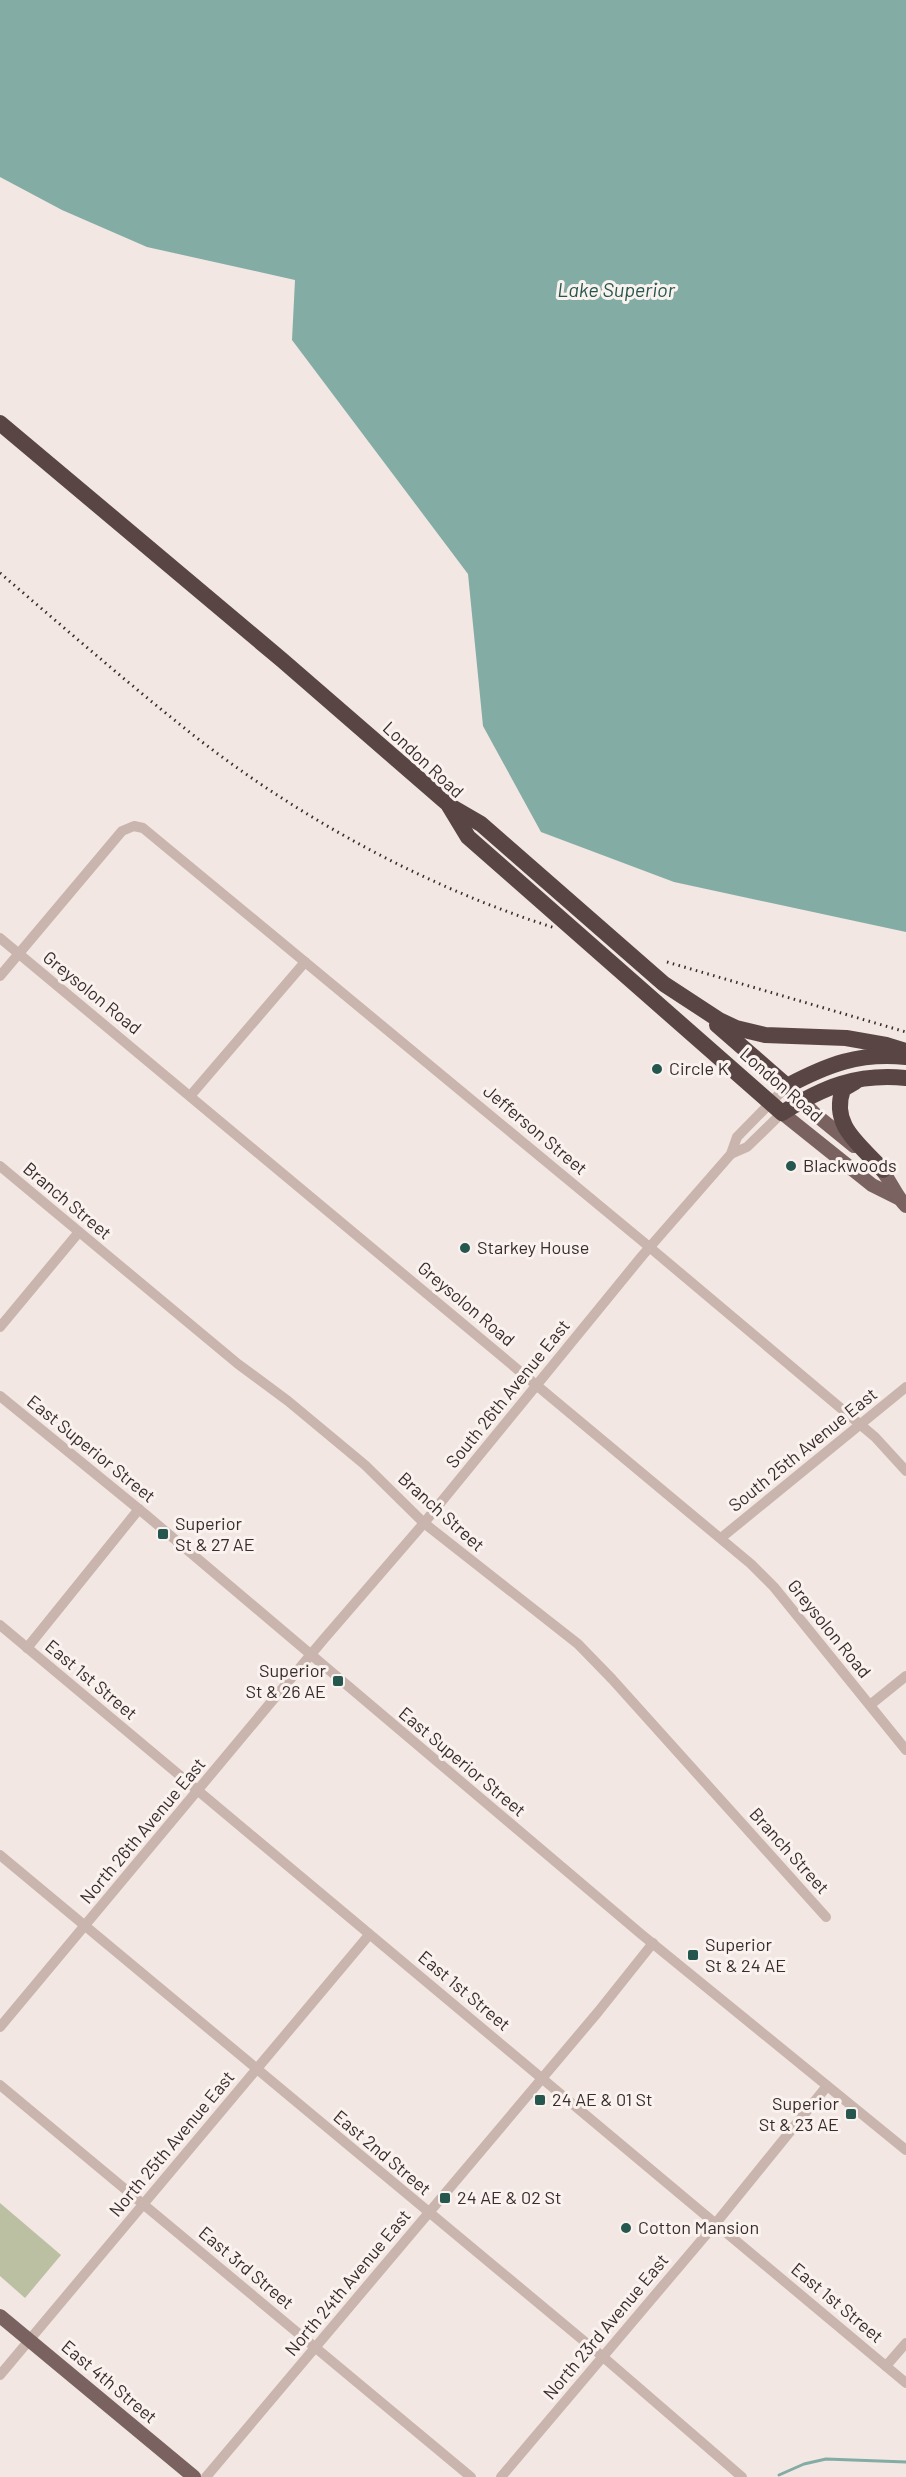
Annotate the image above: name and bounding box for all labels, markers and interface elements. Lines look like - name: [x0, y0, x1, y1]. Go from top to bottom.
- water label: Lake Superior: [557, 277, 676, 301]
- street label: London Road: [379, 716, 469, 802]
- street label: Greysolon Road: [39, 946, 146, 1039]
- street label: London Road: [736, 1042, 827, 1126]
- place label: Circle K: [669, 1057, 729, 1079]
- marker: Circle K: [650, 1062, 664, 1076]
- street label: Jefferson Street: [479, 1079, 592, 1179]
- place label: Blackwoods: [803, 1154, 897, 1176]
- street label: Branch Street: [19, 1157, 116, 1243]
- marker: Blackwoods: [784, 1159, 798, 1173]
- place label: Starkey House: [477, 1236, 589, 1258]
- marker: Starkey House: [458, 1241, 472, 1255]
- street label: Greysolon Road: [414, 1256, 520, 1350]
- street label: South 26th Avenue East: [441, 1315, 574, 1472]
- street label: South 25th Avenue East: [724, 1383, 881, 1516]
- street label: East Superior Street: [23, 1390, 160, 1507]
- street label: Branch Street: [394, 1467, 489, 1556]
- place label: Superior St & 27 AE: [175, 1512, 255, 1555]
- marker: Superior St & 27 AE: [156, 1527, 170, 1541]
- street label: Greysolon Road: [783, 1575, 876, 1682]
- street label: East 1st Street: [41, 1634, 142, 1724]
- place label: Superior St & 26 AE: [246, 1659, 326, 1702]
- marker: Superior St & 26 AE: [331, 1674, 345, 1688]
- street label: East Superior Street: [395, 1702, 530, 1821]
- street label: North 26th Avenue East: [75, 1753, 210, 1908]
- street label: Branch Street: [745, 1803, 834, 1898]
- place label: Superior St & 24 AE: [705, 1933, 786, 1976]
- street label: East 1st Street: [414, 1945, 515, 2035]
- marker: Superior St & 24 AE: [686, 1948, 700, 1962]
- street label: North 25th Avenue East: [104, 2066, 239, 2221]
- place label: 24 AE & 01 St: [552, 2088, 653, 2110]
- place label: Superior St & 23 AE: [759, 2092, 839, 2135]
- marker: 24 AE & 01 St: [533, 2093, 547, 2107]
- street label: East 2nd Street: [329, 2105, 436, 2199]
- marker: Superior St & 23 AE: [844, 2107, 858, 2121]
- place label: 24 AE & 02 St: [457, 2186, 562, 2208]
- marker: 24 AE & 02 St: [438, 2191, 452, 2205]
- street label: North 24th Avenue East: [280, 2205, 415, 2360]
- place label: Cotton Mansion: [638, 2216, 759, 2238]
- street label: East 3rd Street: [195, 2221, 299, 2313]
- marker: Cotton Mansion: [619, 2221, 633, 2235]
- street label: North 23rd Avenue East: [538, 2249, 673, 2404]
- street label: East 1st Street: [787, 2257, 888, 2347]
- street label: East 4th Street: [57, 2335, 162, 2428]

